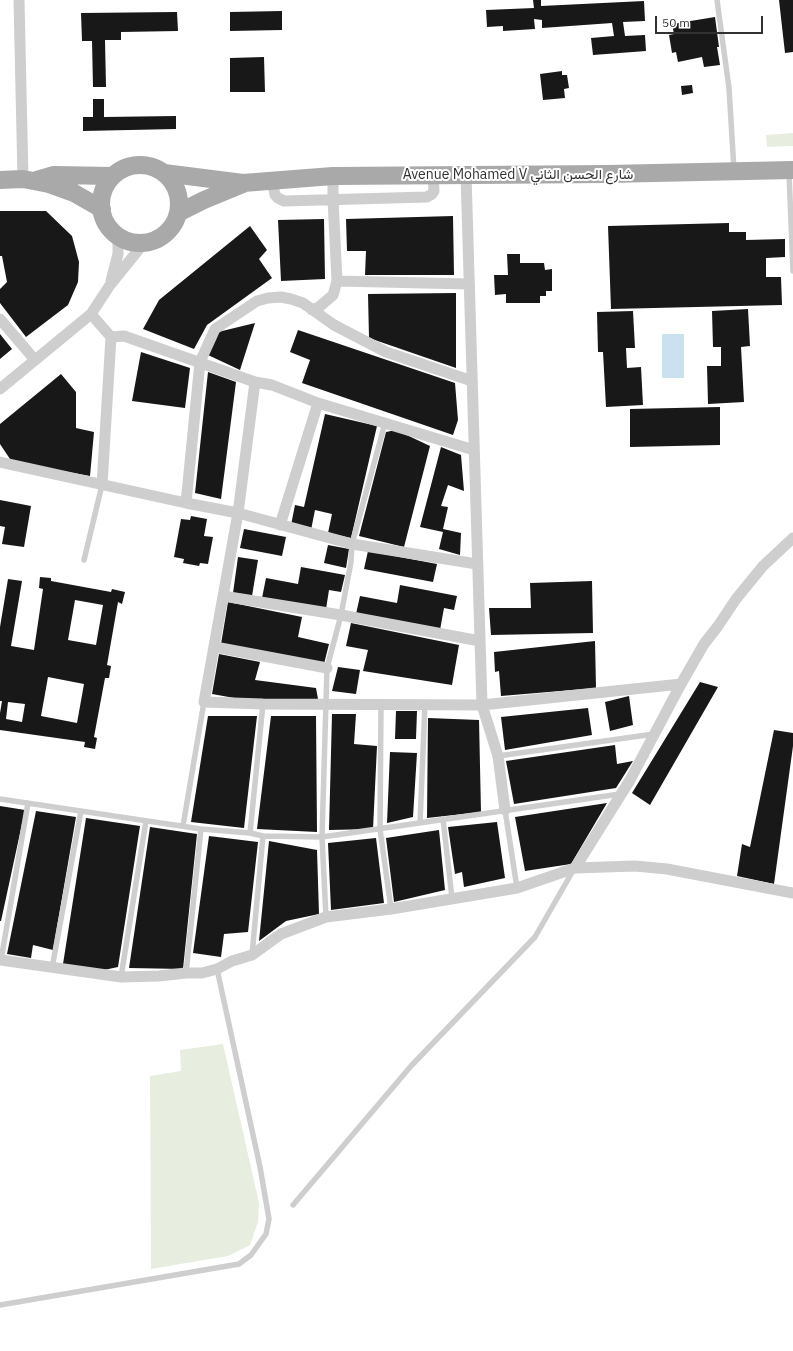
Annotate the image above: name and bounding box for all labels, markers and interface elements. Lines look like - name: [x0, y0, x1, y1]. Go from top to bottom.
- scale bar: [657, 8, 765, 34]
- text: 50 m: [662, 15, 690, 30]
- street label: Avenue Mohamed V شارع الحسن الثاني: [403, 167, 633, 183]

